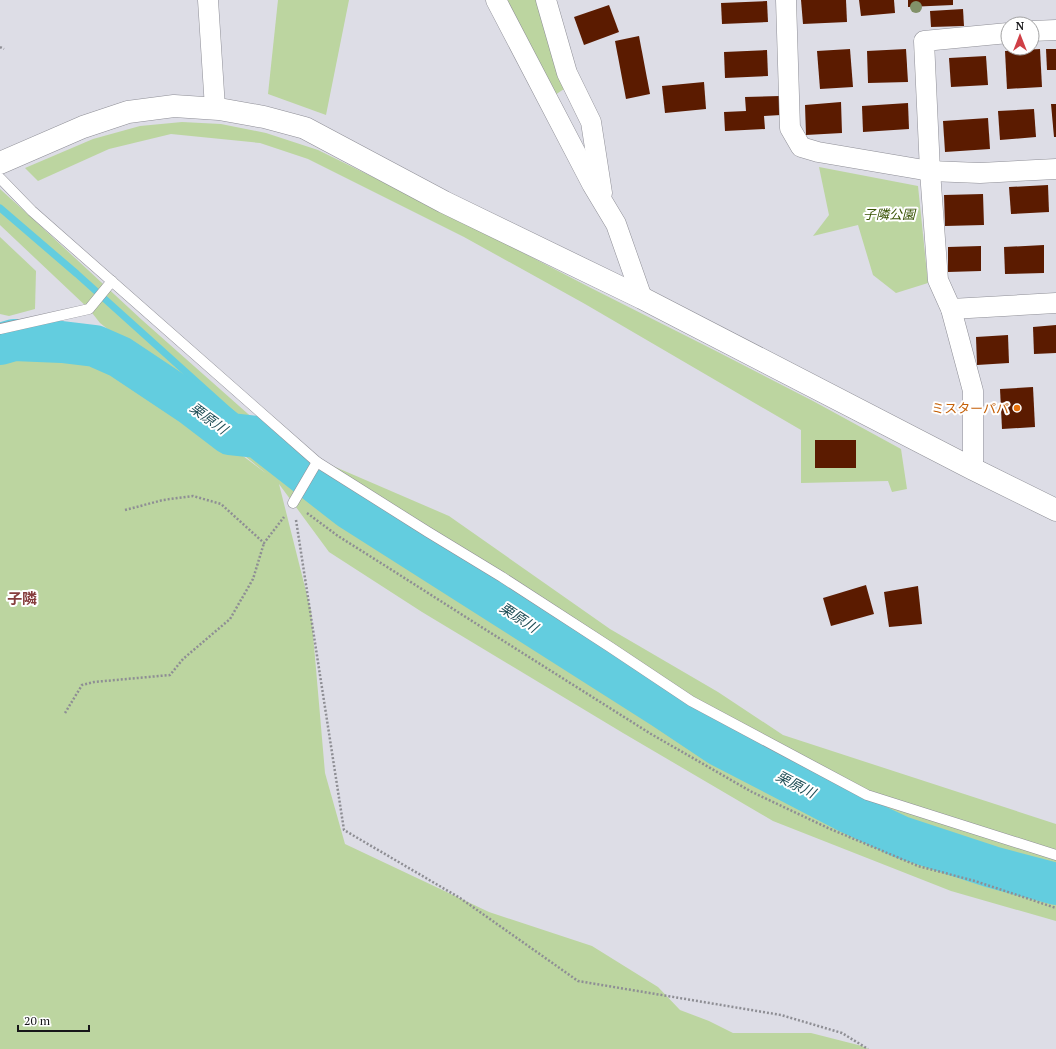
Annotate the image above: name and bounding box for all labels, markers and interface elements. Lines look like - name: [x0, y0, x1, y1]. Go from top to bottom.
- north arrow: [1000, 16, 1040, 56]
- text: N: [1016, 19, 1025, 33]
- park label: 子隣公園: [863, 205, 917, 223]
- water label: 栗原川: [186, 398, 233, 439]
- place label: ミスターパパ: [931, 399, 1009, 417]
- marker: ミスターパパ: [1012, 403, 1022, 413]
- district label: 子隣: [7, 588, 37, 608]
- water label: 栗原川: [496, 598, 543, 637]
- water label: 栗原川: [773, 766, 821, 803]
- scale bar: [18, 1007, 89, 1033]
- text: 20 m: [24, 1013, 51, 1028]

